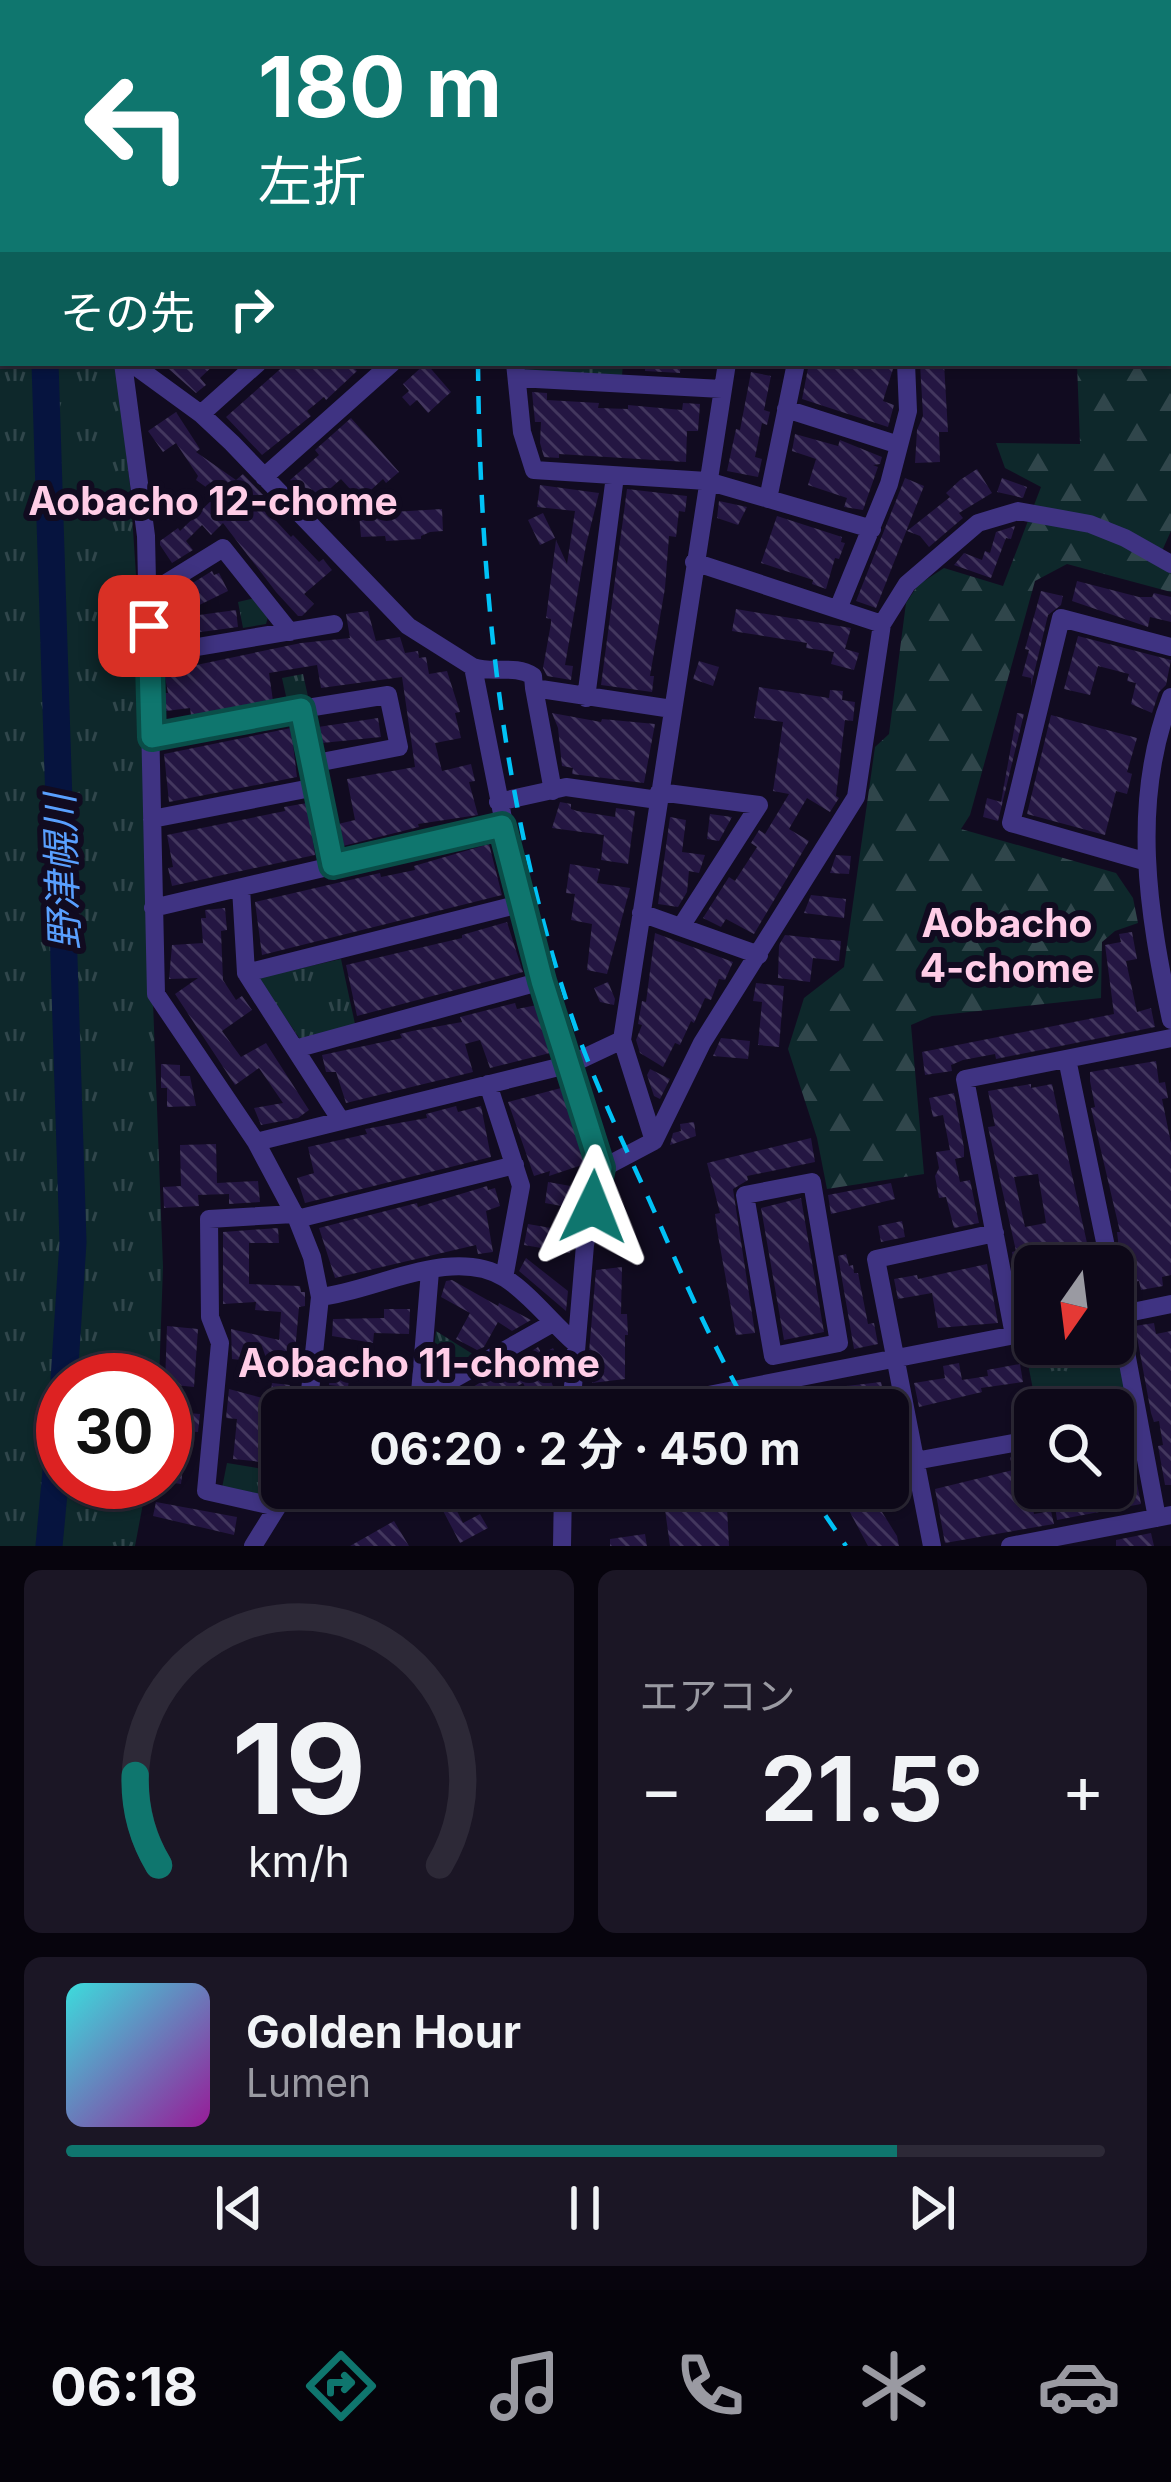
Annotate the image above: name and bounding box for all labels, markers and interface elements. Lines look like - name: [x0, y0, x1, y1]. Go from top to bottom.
- text: 180 m: [258, 36, 502, 137]
- icon: left: [60, 48, 216, 204]
- text: 左折: [258, 149, 366, 214]
- icon: right: [219, 276, 285, 342]
- text: その先: [60, 285, 195, 340]
- district label: Aobacho 12-chome: [28, 477, 398, 524]
- pin: [98, 575, 200, 677]
- icon: arrive: [116, 593, 182, 659]
- water label: 野津幌川: [35, 789, 88, 951]
- district label: Aobacho 4-chome: [920, 899, 1094, 991]
- position arrow: [530, 1144, 656, 1270]
- north arrow: [1014, 1245, 1134, 1365]
- map controls: [1014, 1245, 1134, 1509]
- district label: Aobacho 11-chome: [238, 1339, 600, 1386]
- speed limit sign: 30: [36, 1353, 192, 1509]
- button: search: [1014, 1389, 1134, 1509]
- text: 06:20 · 2 分 · 450 m: [369, 1421, 801, 1476]
- text: エアコン: [640, 1672, 796, 1719]
- text: 19: [231, 1693, 366, 1844]
- text: 21.5°: [761, 1734, 984, 1843]
- text: −: [640, 1749, 683, 1829]
- text: +: [1061, 1749, 1105, 1829]
- text: km/h: [248, 1834, 350, 1886]
- text: Golden Hour: [246, 2004, 521, 2059]
- text: Lumen: [246, 2059, 371, 2106]
- icon: previous: [206, 2175, 272, 2241]
- icon: pause: [552, 2175, 618, 2241]
- icon: next: [899, 2175, 965, 2241]
- icon: directions: [299, 2344, 383, 2428]
- icon: music: [483, 2344, 567, 2428]
- icon: phone: [668, 2344, 752, 2428]
- icon: climate: [852, 2344, 936, 2428]
- icon: car: [1037, 2344, 1121, 2428]
- text: 06:18: [50, 2354, 198, 2419]

